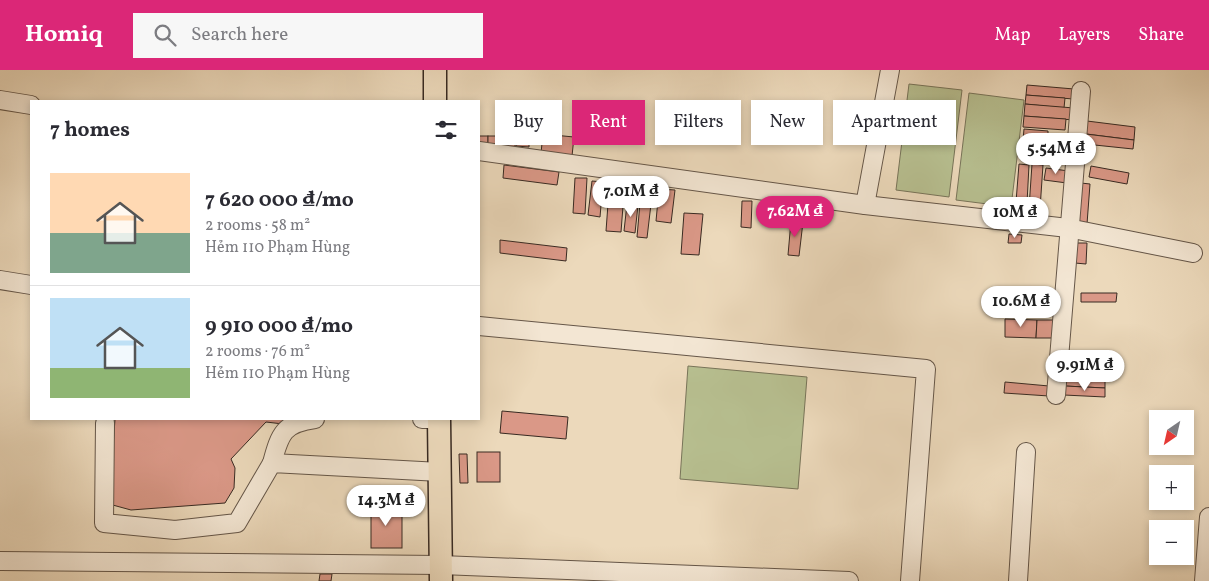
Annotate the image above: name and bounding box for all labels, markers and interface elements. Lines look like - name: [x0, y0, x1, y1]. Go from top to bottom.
- search box: [133, 13, 483, 58]
- text: Homiq: [25, 18, 103, 52]
- icon: search: [151, 21, 179, 49]
- text: Search here: [191, 22, 288, 48]
- text: Map: [994, 23, 1030, 48]
- text: Layers: [1058, 23, 1110, 48]
- text: Share: [1138, 23, 1184, 48]
- chip: Buy: [495, 100, 562, 145]
- chip: Rent: [572, 100, 645, 145]
- chip: Filters: [655, 100, 741, 145]
- chip: New: [751, 100, 823, 145]
- chip: Apartment: [833, 100, 956, 145]
- text: 7 homes: [50, 116, 130, 145]
- icon: filters: [432, 116, 460, 144]
- pin: 5.54M ₫: [1010, 132, 1102, 175]
- text: 5.54M ₫: [1027, 138, 1085, 160]
- pin: 7.01M ₫: [585, 176, 677, 218]
- text: 7.01M ₫: [603, 181, 659, 203]
- text: 7 620 000 ₫/mo: [205, 186, 354, 215]
- icon: home: [90, 193, 150, 253]
- pin: 7.62M ₫: [749, 196, 841, 238]
- pin: 10M ₫: [980, 196, 1050, 239]
- text: 7.62M ₫: [767, 201, 823, 223]
- text: 10M ₫: [993, 202, 1037, 224]
- text: 2 rooms · 58 m²: [205, 215, 310, 237]
- text: Hẻm 110 Phạm Hùng: [205, 237, 350, 259]
- pin: 10.6M ₫: [975, 286, 1067, 328]
- text: 10.6M ₫: [992, 291, 1050, 313]
- text: 9 910 000 ₫/mo: [205, 312, 353, 341]
- icon: home: [90, 318, 150, 378]
- text: 2 rooms · 76 m²: [205, 341, 310, 363]
- pin: 9.91M ₫: [1039, 350, 1131, 392]
- text: 9.91M ₫: [1056, 355, 1114, 377]
- text: Hẻm 110 Phạm Hùng: [205, 363, 350, 385]
- north arrow: [1149, 410, 1194, 455]
- map controls: [1149, 410, 1194, 565]
- button: +: [1149, 465, 1194, 510]
- pin: 14.3M ₫: [340, 484, 432, 527]
- text: 14.3M ₫: [358, 490, 414, 512]
- button: −: [1149, 520, 1194, 565]

